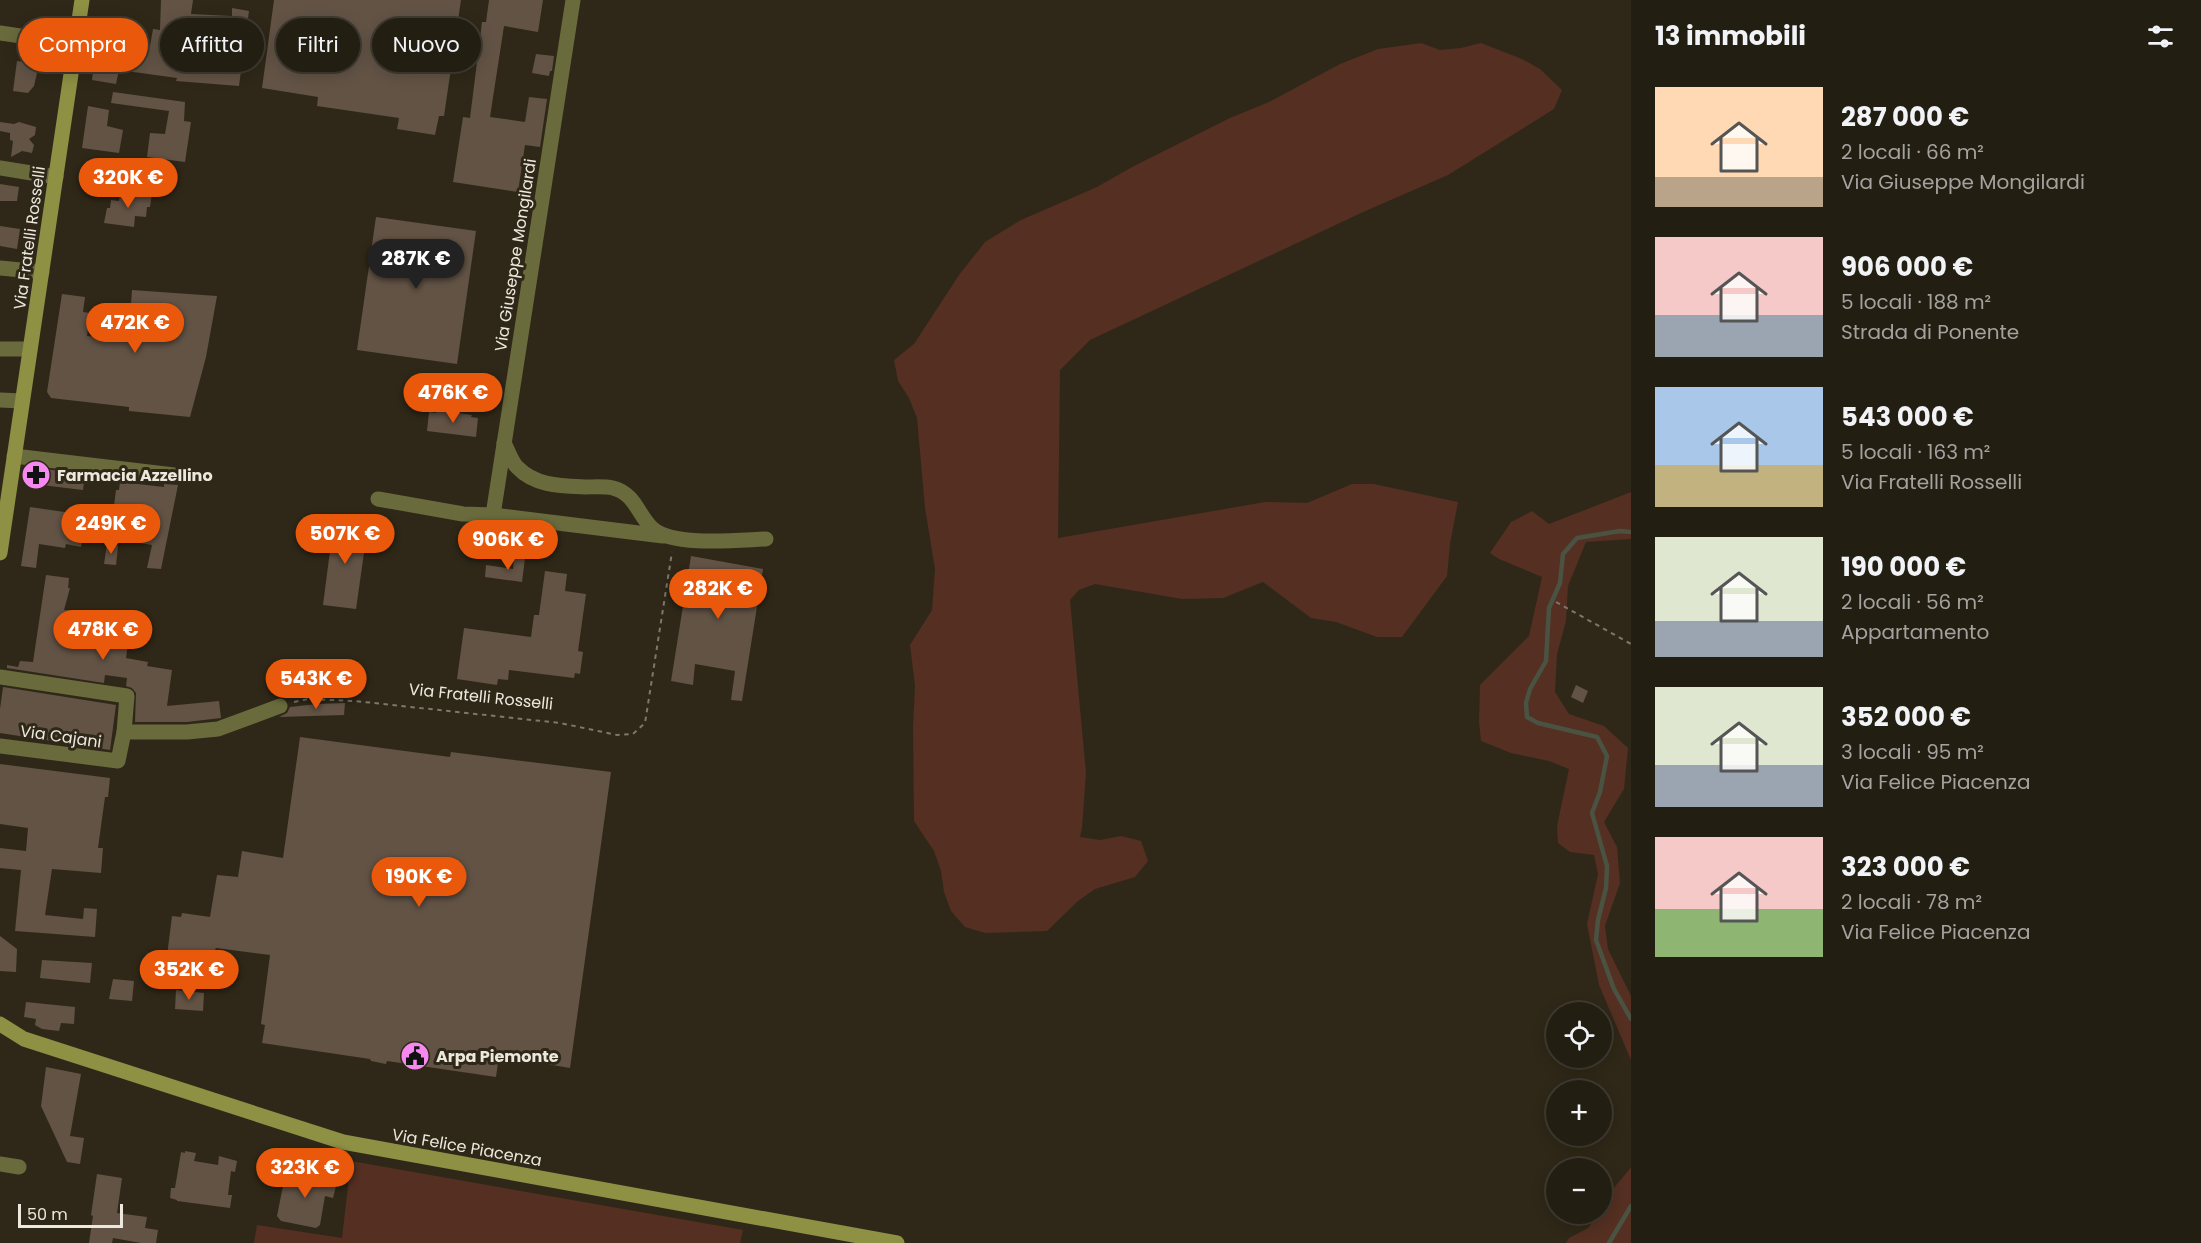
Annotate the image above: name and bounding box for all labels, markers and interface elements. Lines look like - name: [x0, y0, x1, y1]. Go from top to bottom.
- chip: Compra: [18, 18, 148, 72]
- chip: Affitta: [160, 18, 264, 72]
- chip: Filtri: [276, 18, 360, 72]
- chip: Nuovo: [372, 18, 481, 72]
- text: 13 immobili: [1655, 18, 1806, 54]
- icon: filters: [2144, 20, 2177, 53]
- text: 287 000 €: [1841, 99, 1969, 135]
- icon: home: [1703, 111, 1775, 183]
- text: 2 locali · 66 m²: [1841, 138, 1984, 166]
- street label: Via Giuseppe Mongilardi: [489, 157, 542, 353]
- pin: 320K €: [79, 158, 177, 209]
- text: 320K €: [93, 163, 163, 191]
- street label: Via Fratelli Rosselli: [8, 165, 51, 311]
- text: Via Giuseppe Mongilardi: [1841, 168, 2085, 196]
- pin: 287K €: [367, 239, 465, 290]
- text: 287K €: [381, 244, 451, 272]
- text: 906 000 €: [1841, 249, 1973, 285]
- icon: home: [1703, 261, 1775, 333]
- text: 5 locali · 188 m²: [1841, 288, 1991, 316]
- pin: 472K €: [86, 303, 184, 354]
- text: 472K €: [100, 308, 170, 336]
- text: Strada di Ponente: [1841, 318, 2019, 346]
- pin: 476K €: [404, 373, 502, 424]
- text: 476K €: [417, 378, 489, 406]
- text: 543 000 €: [1841, 399, 1974, 435]
- icon: home: [1703, 411, 1775, 483]
- text: 5 locali · 163 m²: [1841, 438, 1990, 466]
- pharmacy icon: Farmacia Azzellino: [20, 459, 52, 491]
- place label: Farmacia Azzellino: [57, 464, 213, 487]
- text: Via Fratelli Rosselli: [1841, 468, 2022, 496]
- pin: 249K €: [62, 504, 160, 555]
- text: 249K €: [75, 509, 147, 537]
- pin: 507K €: [296, 514, 394, 565]
- text: 507K €: [310, 519, 380, 547]
- pin: 906K €: [459, 520, 557, 571]
- text: 906K €: [472, 525, 544, 553]
- text: 190 000 €: [1841, 549, 1966, 585]
- icon: home: [1703, 561, 1775, 633]
- pin: 282K €: [669, 569, 767, 620]
- text: 282K €: [683, 574, 753, 602]
- text: 2 locali · 56 m²: [1841, 588, 1984, 616]
- pin: 478K €: [54, 610, 152, 661]
- text: 478K €: [67, 615, 139, 643]
- text: Appartamento: [1841, 618, 1989, 646]
- pin: 543K €: [267, 659, 365, 710]
- text: 543K €: [280, 664, 352, 692]
- street label: Via Fratelli Rosselli: [408, 677, 554, 716]
- text: 352 000 €: [1841, 699, 1971, 735]
- icon: home: [1703, 711, 1775, 783]
- street label: Via Cajani: [19, 719, 103, 754]
- text: 3 locali · 95 m²: [1841, 738, 1984, 766]
- text: Via Felice Piacenza: [1841, 768, 2030, 796]
- text: 323 000 €: [1841, 849, 1970, 885]
- pin: 190K €: [370, 857, 468, 908]
- icon: home: [1703, 861, 1775, 933]
- text: 190K €: [386, 862, 452, 890]
- text: 2 locali · 78 m²: [1841, 888, 1982, 916]
- text: Via Felice Piacenza: [1841, 918, 2030, 946]
- pin: 352K €: [140, 950, 238, 1001]
- text: 352K €: [154, 955, 224, 983]
- map controls: [1546, 1002, 1612, 1224]
- button: locate: [1546, 1002, 1612, 1068]
- public building icon: Arpa Piemonte: [399, 1040, 431, 1072]
- place label: Arpa Piemonte: [436, 1045, 559, 1068]
- button: +: [1546, 1080, 1612, 1146]
- street label: Via Felice Piacenza: [390, 1123, 544, 1172]
- pin: 323K €: [256, 1148, 354, 1199]
- text: 323K €: [270, 1153, 340, 1181]
- button: −: [1546, 1158, 1612, 1224]
- scale bar: [18, 1201, 123, 1228]
- text: 50 m: [27, 1203, 68, 1226]

